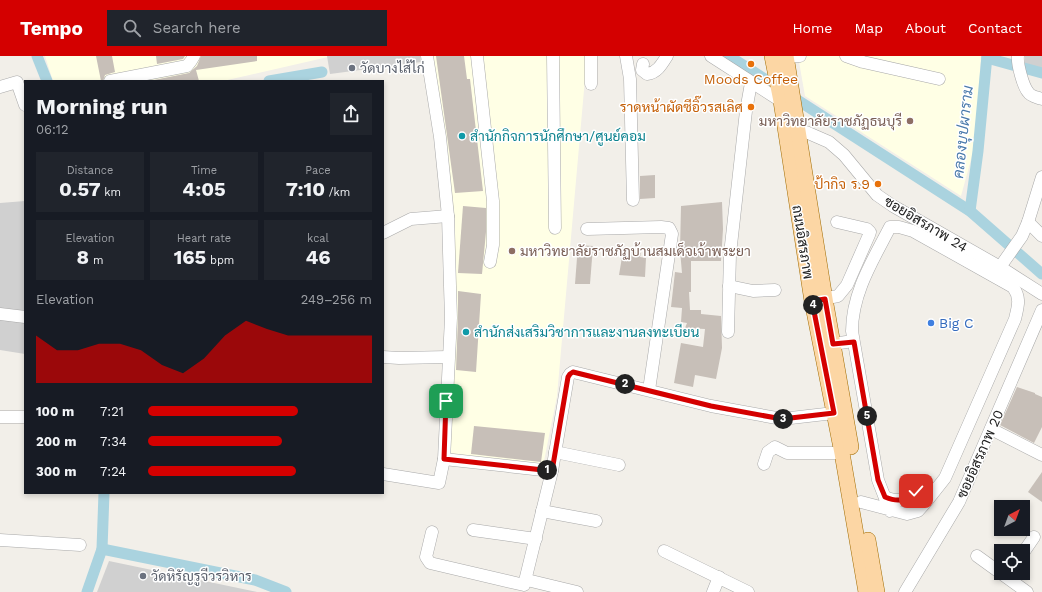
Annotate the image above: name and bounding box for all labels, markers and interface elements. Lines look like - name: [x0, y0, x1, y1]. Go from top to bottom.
- search box: [107, 10, 387, 46]
- text: Tempo: [20, 17, 83, 40]
- icon: search: [121, 17, 143, 39]
- text: Search here: [153, 19, 241, 37]
- text: Home: [792, 20, 832, 36]
- text: Map: [854, 20, 883, 36]
- text: About: [905, 20, 946, 36]
- text: Contact: [968, 20, 1022, 36]
- place label: วัดบางไส้ไก่: [360, 59, 425, 76]
- marker: Moods Coffee: [746, 59, 756, 69]
- marker: วัดบางไส้ไก่: [347, 63, 357, 73]
- place label: Moods Coffee: [704, 71, 798, 87]
- water label: คลองบุปผาราม: [949, 85, 979, 180]
- button: share: [330, 93, 372, 135]
- text: Morning run: [36, 94, 168, 119]
- place label: ราดหน้าผัดซีอิ๊วรสเลิศ: [620, 95, 743, 115]
- marker: ราดหน้าผัดซีอิ๊วรสเลิศ: [746, 102, 756, 112]
- place label: มหาวิทยาลัยราชภัฏธนบุรี: [759, 112, 902, 131]
- marker: มหาวิทยาลัยราชภัฏธนบุรี: [905, 116, 915, 126]
- text: 06:12: [36, 122, 69, 137]
- place label: สำนักกิจการนักศึกษา/ศูนย์คอม: [470, 127, 646, 146]
- marker: สำนักกิจการนักศึกษา/ศูนย์คอม: [457, 131, 467, 141]
- text: Distance: [67, 164, 113, 177]
- text: Time: [191, 164, 217, 177]
- text: Pace: [305, 164, 331, 177]
- place label: ป้ากิจ ร.9: [814, 175, 870, 192]
- text: 0.57: [59, 177, 101, 201]
- text: 4:05: [182, 177, 226, 201]
- text: 7:10: [286, 177, 325, 201]
- marker: ป้ากิจ ร.9: [873, 179, 883, 189]
- text: km: [101, 186, 121, 199]
- text: /km: [325, 186, 350, 199]
- street label: ซอยอิสรภาพ 24: [881, 193, 971, 255]
- street label: ถนนอิสรภาพ: [789, 204, 817, 280]
- text: Elevation: [65, 232, 115, 245]
- text: Heart rate: [177, 232, 231, 245]
- text: kcal: [307, 232, 329, 245]
- place label: มหาวิทยาลัยราชภัฏบ้านสมเด็จเจ้าพระยา: [520, 242, 751, 260]
- text: 8: [77, 245, 89, 269]
- text: 165: [174, 245, 206, 269]
- text: 46: [305, 245, 331, 269]
- marker: มหาวิทยาลัยราชภัฏบ้านสมเด็จเจ้าพระยา: [507, 246, 517, 256]
- text: m: [89, 254, 103, 267]
- text: bpm: [206, 254, 234, 267]
- text: Elevation: [36, 292, 94, 307]
- text: 249–256 m: [301, 292, 372, 307]
- pin: 4: [803, 295, 823, 315]
- text: 4: [809, 298, 817, 311]
- place label: Big C: [939, 315, 974, 331]
- marker: Big C: [926, 318, 936, 328]
- place label: สำนักส่งเสริมวิชาการและงานลงทะเบียน: [474, 323, 700, 340]
- marker: สำนักส่งเสริมวิชาการและงานลงทะเบียน: [461, 327, 471, 337]
- pin: 2: [615, 374, 635, 394]
- text: 2: [622, 377, 628, 390]
- pin: [429, 384, 463, 418]
- icon: arrive: [435, 390, 457, 412]
- text: 100 m: [36, 404, 74, 419]
- text: 7:21: [100, 404, 124, 419]
- pin: 5: [857, 406, 877, 426]
- street label: ซอยอิสรภาพ 20: [953, 407, 1007, 501]
- pin: 3: [773, 409, 793, 429]
- text: 5: [864, 409, 870, 422]
- text: 3: [780, 412, 786, 425]
- text: 200 m: [36, 434, 76, 449]
- text: 7:34: [100, 434, 127, 449]
- pin: 1: [537, 460, 557, 480]
- text: 1: [545, 463, 549, 476]
- text: 300 m: [36, 464, 76, 479]
- text: 7:24: [100, 464, 126, 479]
- pin: [899, 474, 933, 508]
- icon: check: [905, 480, 927, 502]
- north arrow: [994, 500, 1030, 536]
- map controls: [994, 500, 1030, 580]
- button: locate: [994, 544, 1030, 580]
- place label: วัดหิรัญรูจีวรวิหาร: [151, 567, 252, 586]
- marker: วัดหิรัญรูจีวรวิหาร: [138, 571, 148, 581]

